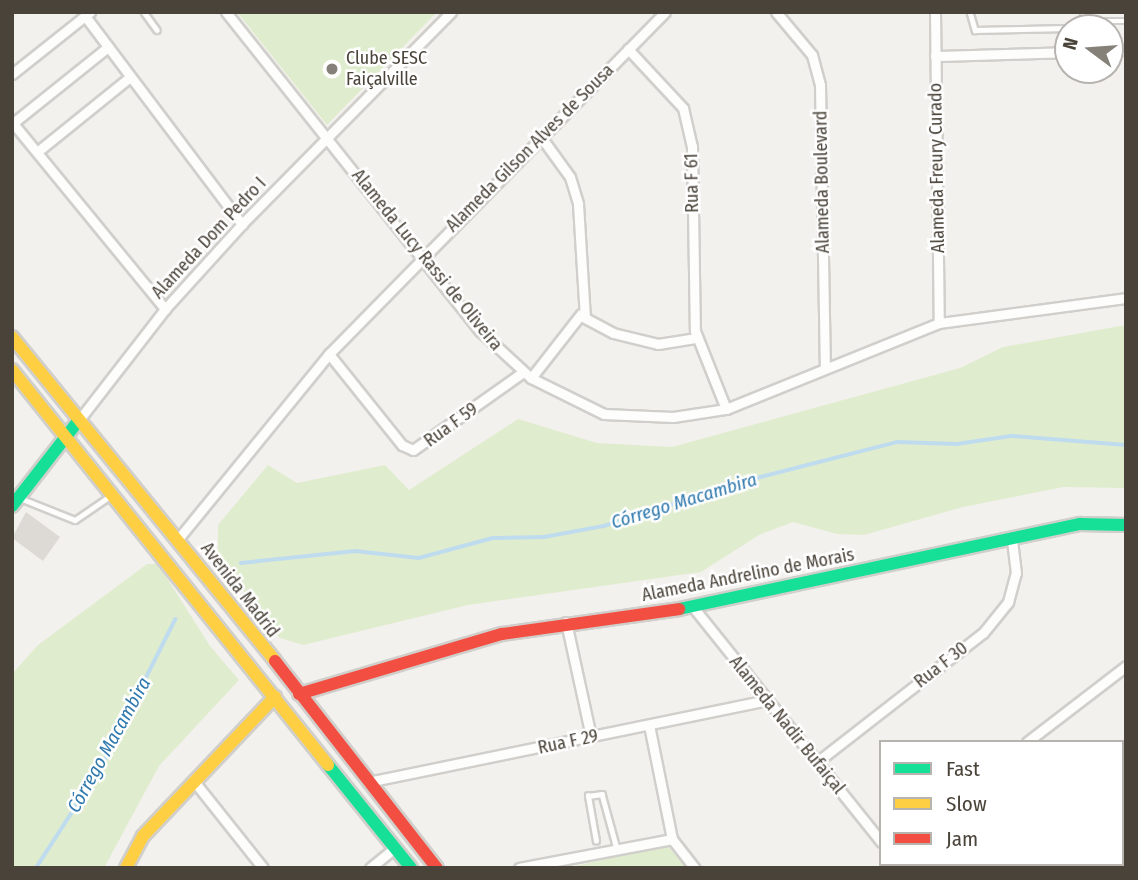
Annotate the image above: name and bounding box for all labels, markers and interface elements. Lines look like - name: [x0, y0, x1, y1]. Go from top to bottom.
- north arrow: [1054, 14, 1124, 84]
- text: N: [1058, 35, 1083, 52]
- place label: Clube SESC Faiçalville: [346, 48, 427, 90]
- street label: Alameda Gilson Alves de Sousa: [442, 60, 618, 236]
- marker: Clube SESC Faiçalville: [324, 61, 340, 77]
- street label: Alameda Freury Curado: [925, 83, 949, 253]
- street label: Alameda Boulevard: [810, 111, 834, 253]
- street label: Rua F 61: [681, 153, 703, 213]
- street label: Alameda Lucy Rassi de Oliveira: [347, 165, 507, 355]
- street label: Alameda Dom Pedro I: [147, 173, 271, 303]
- street label: Rua F 59: [420, 398, 482, 452]
- water label: Córrego Macambira: [608, 468, 760, 534]
- street label: Avenida Madrid: [196, 538, 284, 642]
- street label: Alameda Andrelino de Morais: [640, 544, 856, 606]
- street label: Rua F 30: [910, 637, 972, 693]
- street label: Alameda Nadir Bufaiçal: [725, 652, 849, 798]
- water label: Córrego Macambira: [62, 673, 156, 817]
- street label: Rua F 29: [536, 725, 600, 759]
- legend: [879, 740, 1124, 866]
- text: Fast: [946, 756, 980, 782]
- text: Slow: [946, 791, 987, 817]
- text: Jam: [946, 826, 978, 852]

